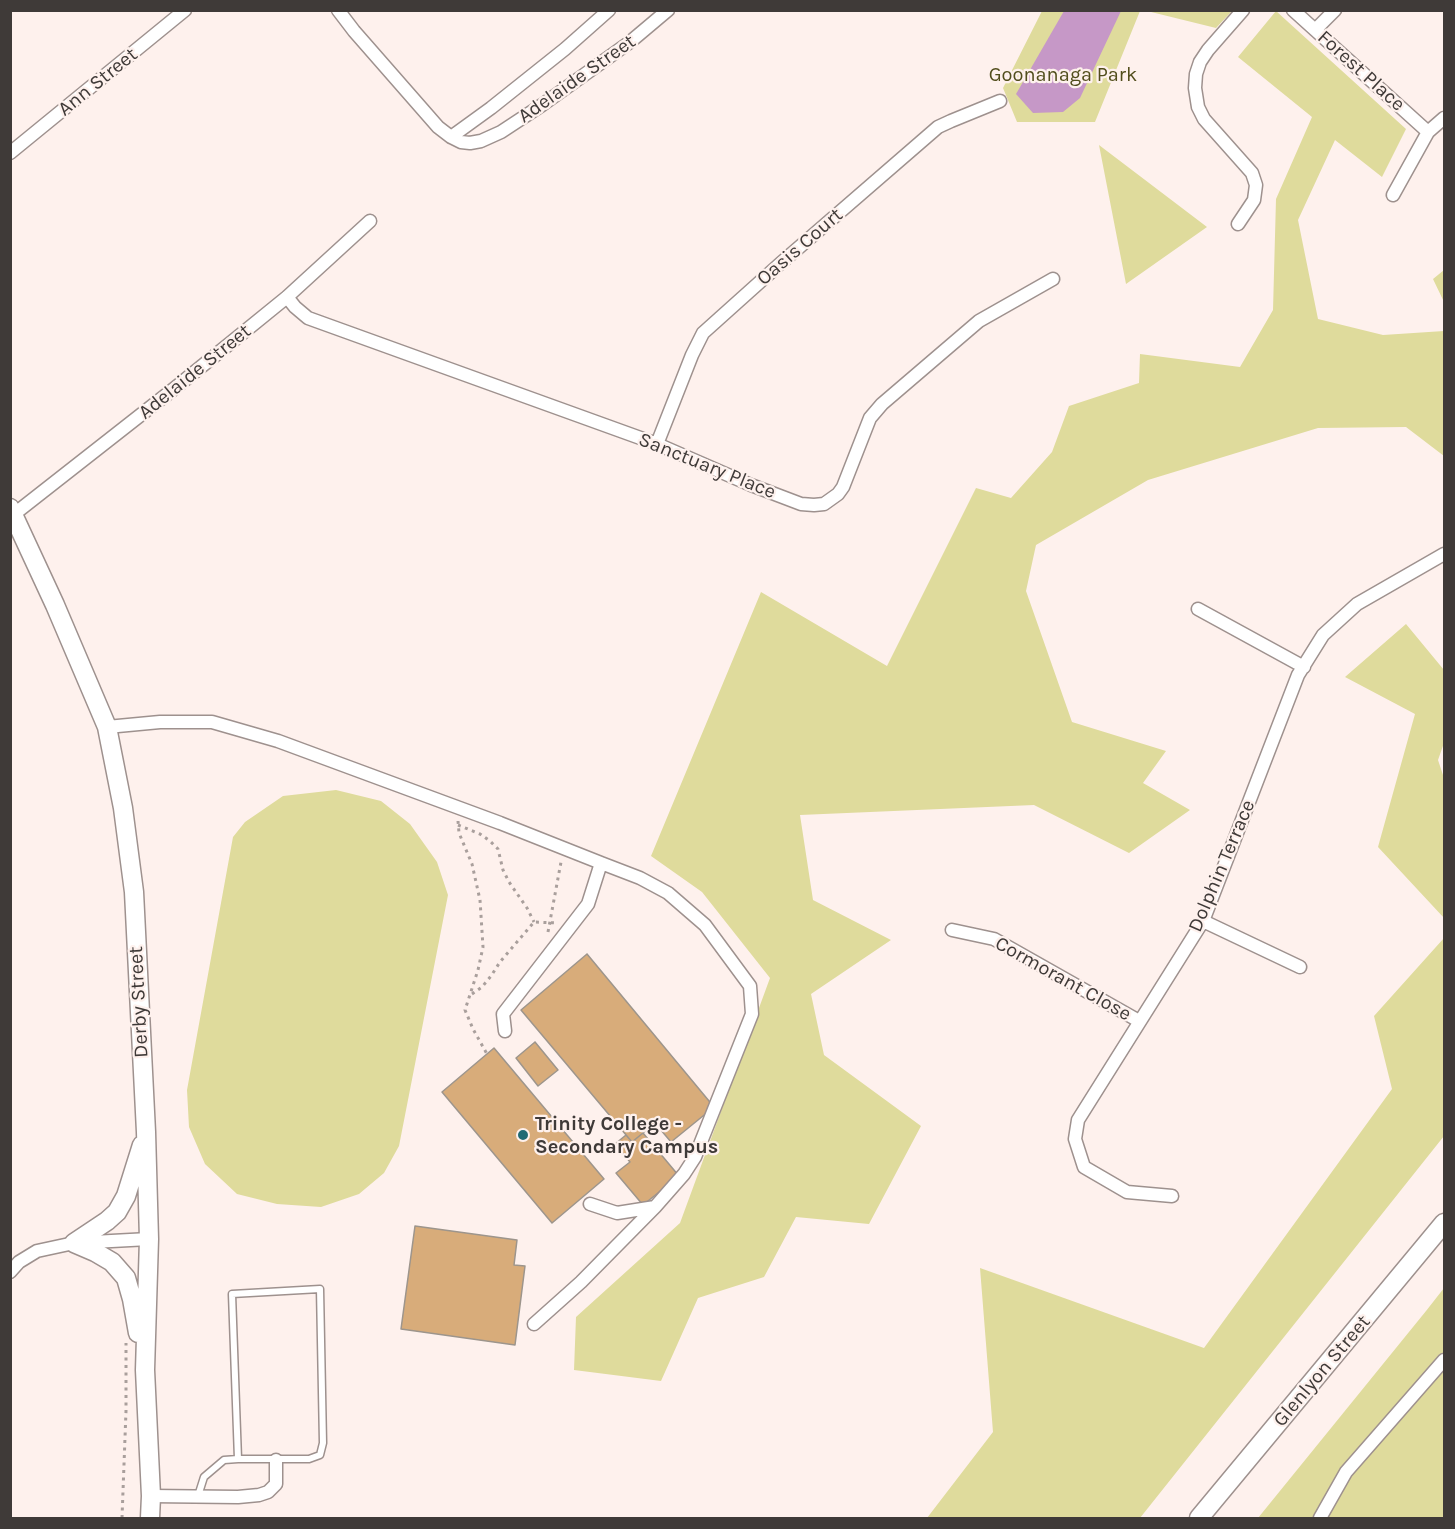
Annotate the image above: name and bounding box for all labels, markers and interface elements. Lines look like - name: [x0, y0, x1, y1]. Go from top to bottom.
- street label: Forest Place: [1312, 25, 1410, 117]
- street label: Adelaide Street: [514, 30, 640, 128]
- street label: Ann Street: [53, 43, 143, 121]
- park label: Goonanaga Park: [989, 63, 1137, 87]
- street label: Oasis Court: [752, 203, 848, 291]
- street label: Adelaide Street: [134, 319, 256, 425]
- street label: Sanctuary Place: [635, 428, 779, 504]
- street label: Dolphin Terrace: [1183, 796, 1261, 936]
- street label: Cormorant Close: [991, 932, 1135, 1026]
- street label: Derby Street: [124, 946, 154, 1058]
- place label: Trinity College - Secondary Campus: [535, 1112, 718, 1159]
- marker: Trinity College - Secondary Campus: [516, 1128, 530, 1142]
- street label: Glenlyon Street: [1268, 1310, 1376, 1432]

